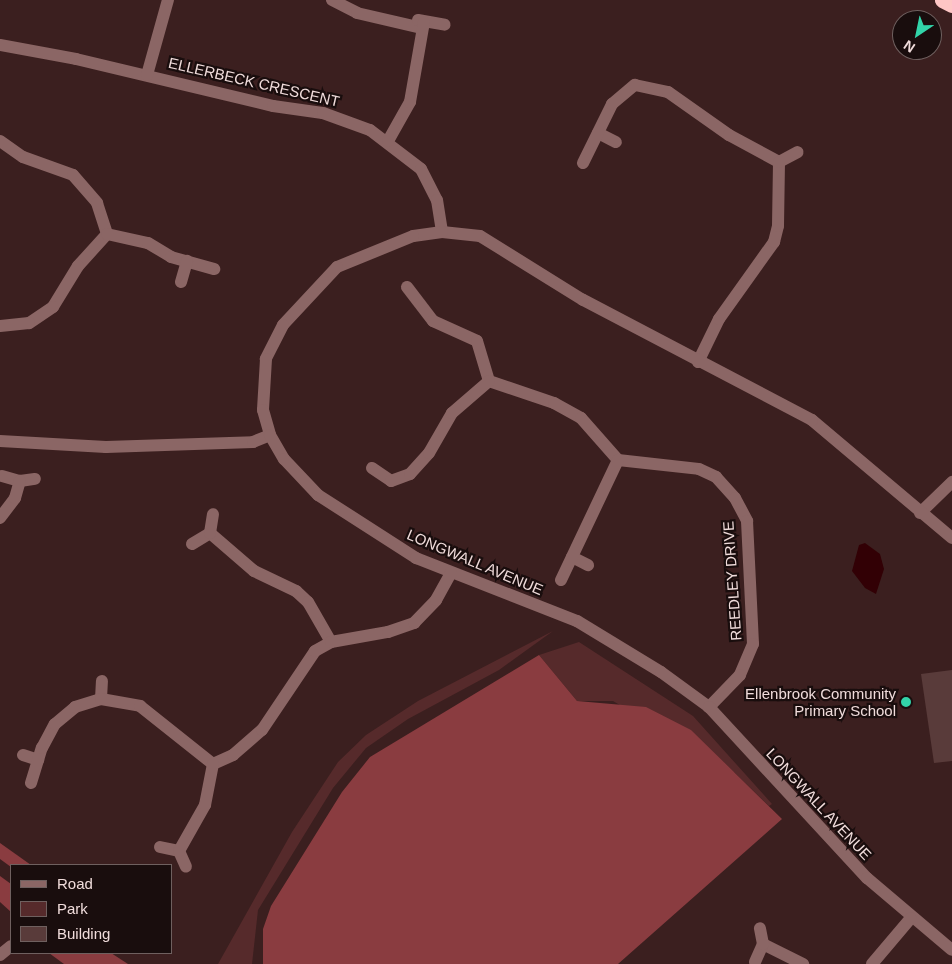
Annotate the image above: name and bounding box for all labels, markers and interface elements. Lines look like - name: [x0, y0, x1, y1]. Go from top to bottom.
- north arrow: [892, 10, 942, 60]
- text: N: [901, 37, 918, 56]
- street label: ELLERBECK CRESCENT: [167, 54, 341, 110]
- street label: REEDLEY DRIVE: [719, 521, 745, 641]
- street label: LONGWALL AVENUE: [404, 525, 546, 599]
- place label: Ellenbrook Community Primary School: [745, 684, 896, 719]
- marker: Ellenbrook Community Primary School: [900, 696, 912, 708]
- street label: LONGWALL AVENUE: [762, 744, 876, 864]
- legend: [10, 864, 172, 954]
- text: Road: [57, 875, 93, 892]
- text: Park: [57, 900, 88, 917]
- text: Building: [57, 925, 110, 942]

